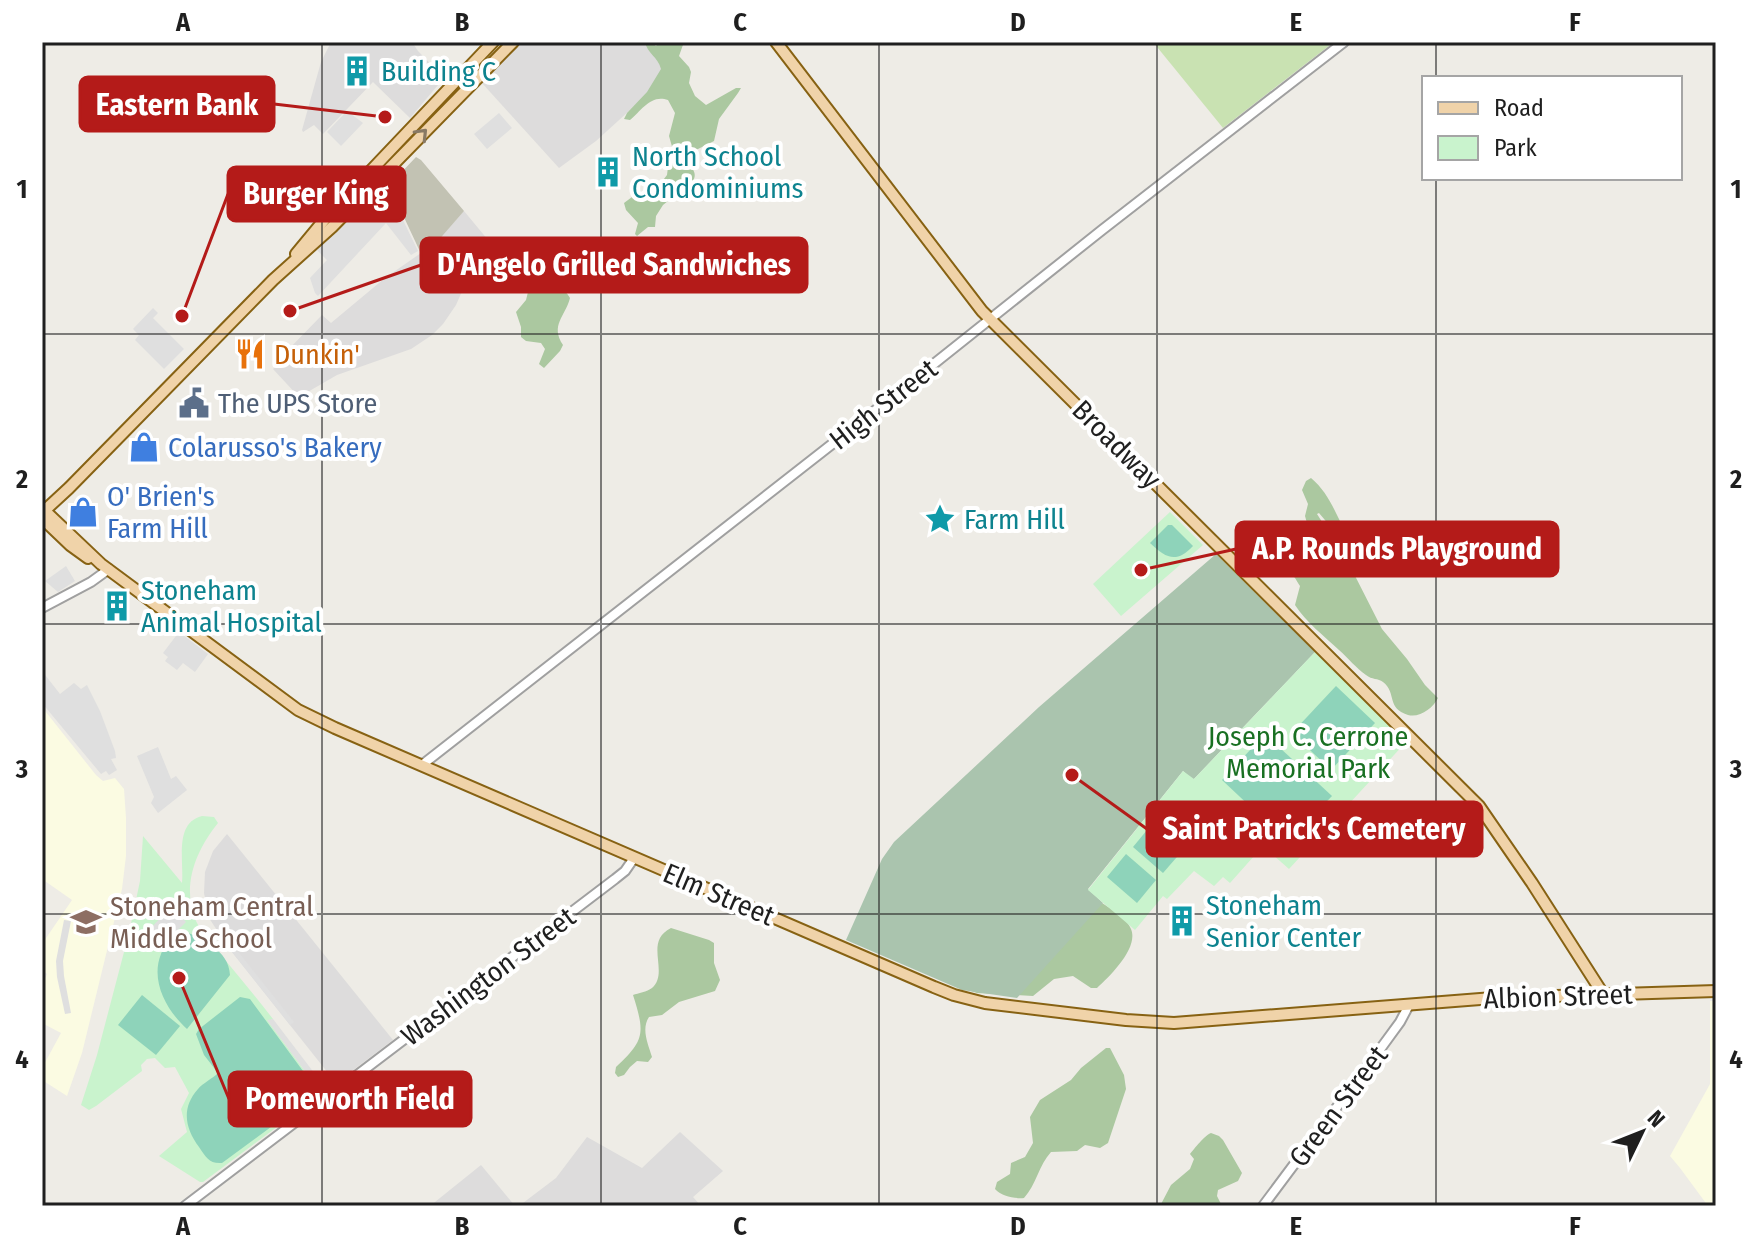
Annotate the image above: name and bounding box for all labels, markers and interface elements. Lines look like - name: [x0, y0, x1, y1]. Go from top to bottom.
- text: A: [175, 7, 191, 38]
- text: B: [455, 7, 470, 38]
- text: C: [733, 7, 747, 38]
- text: D: [1010, 7, 1026, 38]
- text: E: [1290, 7, 1302, 38]
- text: F: [1569, 7, 1581, 38]
- building icon: Building C: [340, 54, 374, 88]
- place label: Building C: [381, 55, 496, 88]
- legend: [1422, 76, 1682, 180]
- callout: Eastern Bank: [80, 77, 274, 131]
- text: Eastern Bank: [96, 87, 259, 123]
- text: Road: [1494, 94, 1544, 122]
- one-way arrow: [413, 129, 428, 143]
- text: Park: [1494, 134, 1537, 162]
- place label: North School Condominiums: [632, 140, 803, 205]
- building icon: North School Condominiums: [591, 155, 625, 189]
- callout: Burger King: [228, 167, 405, 221]
- text: 1: [17, 174, 28, 205]
- text: 1: [1731, 174, 1742, 205]
- text: Burger King: [243, 176, 389, 212]
- callout: D'Angelo Grilled Sandwiches: [421, 238, 807, 292]
- text: D'Angelo Grilled Sandwiches: [437, 247, 791, 283]
- restaurant icon: Dunkin': [233, 337, 267, 371]
- place label: Dunkin': [274, 338, 360, 371]
- street label: High Street: [823, 352, 944, 457]
- public building icon: The UPS Store: [177, 386, 211, 420]
- place label: The UPS Store: [218, 387, 377, 420]
- street label: Broadway: [1066, 393, 1168, 496]
- shop icon: Colarusso's Bakery: [127, 430, 161, 464]
- place label: Colarusso's Bakery: [168, 431, 382, 464]
- text: 2: [15, 464, 28, 495]
- text: 2: [1729, 464, 1742, 495]
- place label: O' Brien's Farm Hill: [107, 480, 215, 545]
- shop icon: O' Brien's Farm Hill: [66, 495, 100, 529]
- place icon: Farm Hill: [923, 502, 957, 536]
- place label: Farm Hill: [964, 503, 1065, 536]
- callout: A.P. Rounds Playground: [1236, 522, 1558, 576]
- text: A.P. Rounds Playground: [1251, 531, 1542, 567]
- place label: Stoneham Animal Hospital: [141, 574, 322, 639]
- building icon: Stoneham Animal Hospital: [100, 589, 134, 623]
- park label: Joseph C. Cerrone Memorial Park: [1208, 720, 1408, 785]
- text: 3: [15, 754, 28, 785]
- text: 3: [1729, 754, 1742, 785]
- callout: Saint Patrick's Cemetery: [1147, 802, 1482, 856]
- text: Saint Patrick's Cemetery: [1163, 811, 1466, 847]
- street label: Elm Street: [658, 856, 780, 933]
- place label: Stoneham Senior Center: [1206, 889, 1361, 954]
- place label: Stoneham Central Middle School: [110, 890, 314, 955]
- street label: Washington Street: [395, 900, 582, 1052]
- building icon: Stoneham Senior Center: [1165, 904, 1199, 938]
- school or university icon: Stoneham Central Middle School: [69, 905, 103, 939]
- street label: Albion Street: [1483, 977, 1634, 1016]
- street label: Green Street: [1282, 1039, 1395, 1173]
- text: 4: [15, 1044, 29, 1075]
- text: 4: [1729, 1044, 1743, 1075]
- callout: Pomeworth Field: [229, 1072, 471, 1126]
- text: Pomeworth Field: [245, 1081, 455, 1117]
- north arrow: [1602, 1092, 1682, 1172]
- text: N: [1642, 1105, 1671, 1133]
- text: A: [175, 1211, 191, 1242]
- text: B: [455, 1211, 470, 1242]
- text: C: [733, 1211, 747, 1242]
- text: D: [1010, 1211, 1026, 1242]
- text: E: [1290, 1211, 1302, 1242]
- text: F: [1569, 1211, 1581, 1242]

